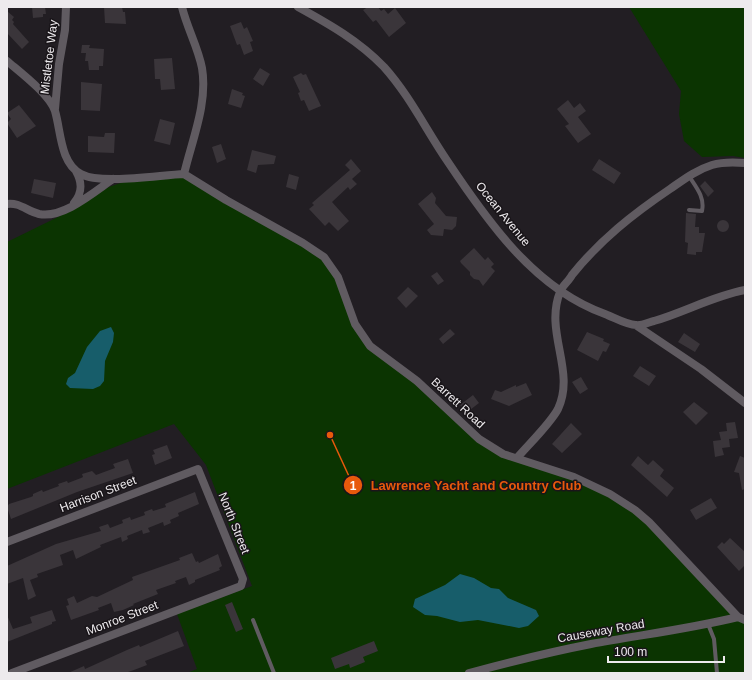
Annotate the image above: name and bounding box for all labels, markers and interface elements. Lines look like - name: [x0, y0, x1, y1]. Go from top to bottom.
- street label: Mistletoe Way: [37, 19, 61, 95]
- street label: Ocean Avenue: [473, 179, 533, 249]
- street label: Barrett Road: [428, 375, 488, 431]
- street label: Harrison Street: [58, 473, 139, 515]
- callout: Lawrence Yacht and Country Club: [343, 473, 590, 498]
- text: Lawrence Yacht and Country Club: [371, 478, 581, 493]
- text: 1: [350, 479, 357, 493]
- street label: North Street: [215, 490, 253, 556]
- street label: Monroe Street: [84, 598, 161, 638]
- street label: Causeway Road: [556, 616, 646, 646]
- scale bar: [608, 638, 724, 664]
- text: 100 m: [614, 645, 647, 659]

